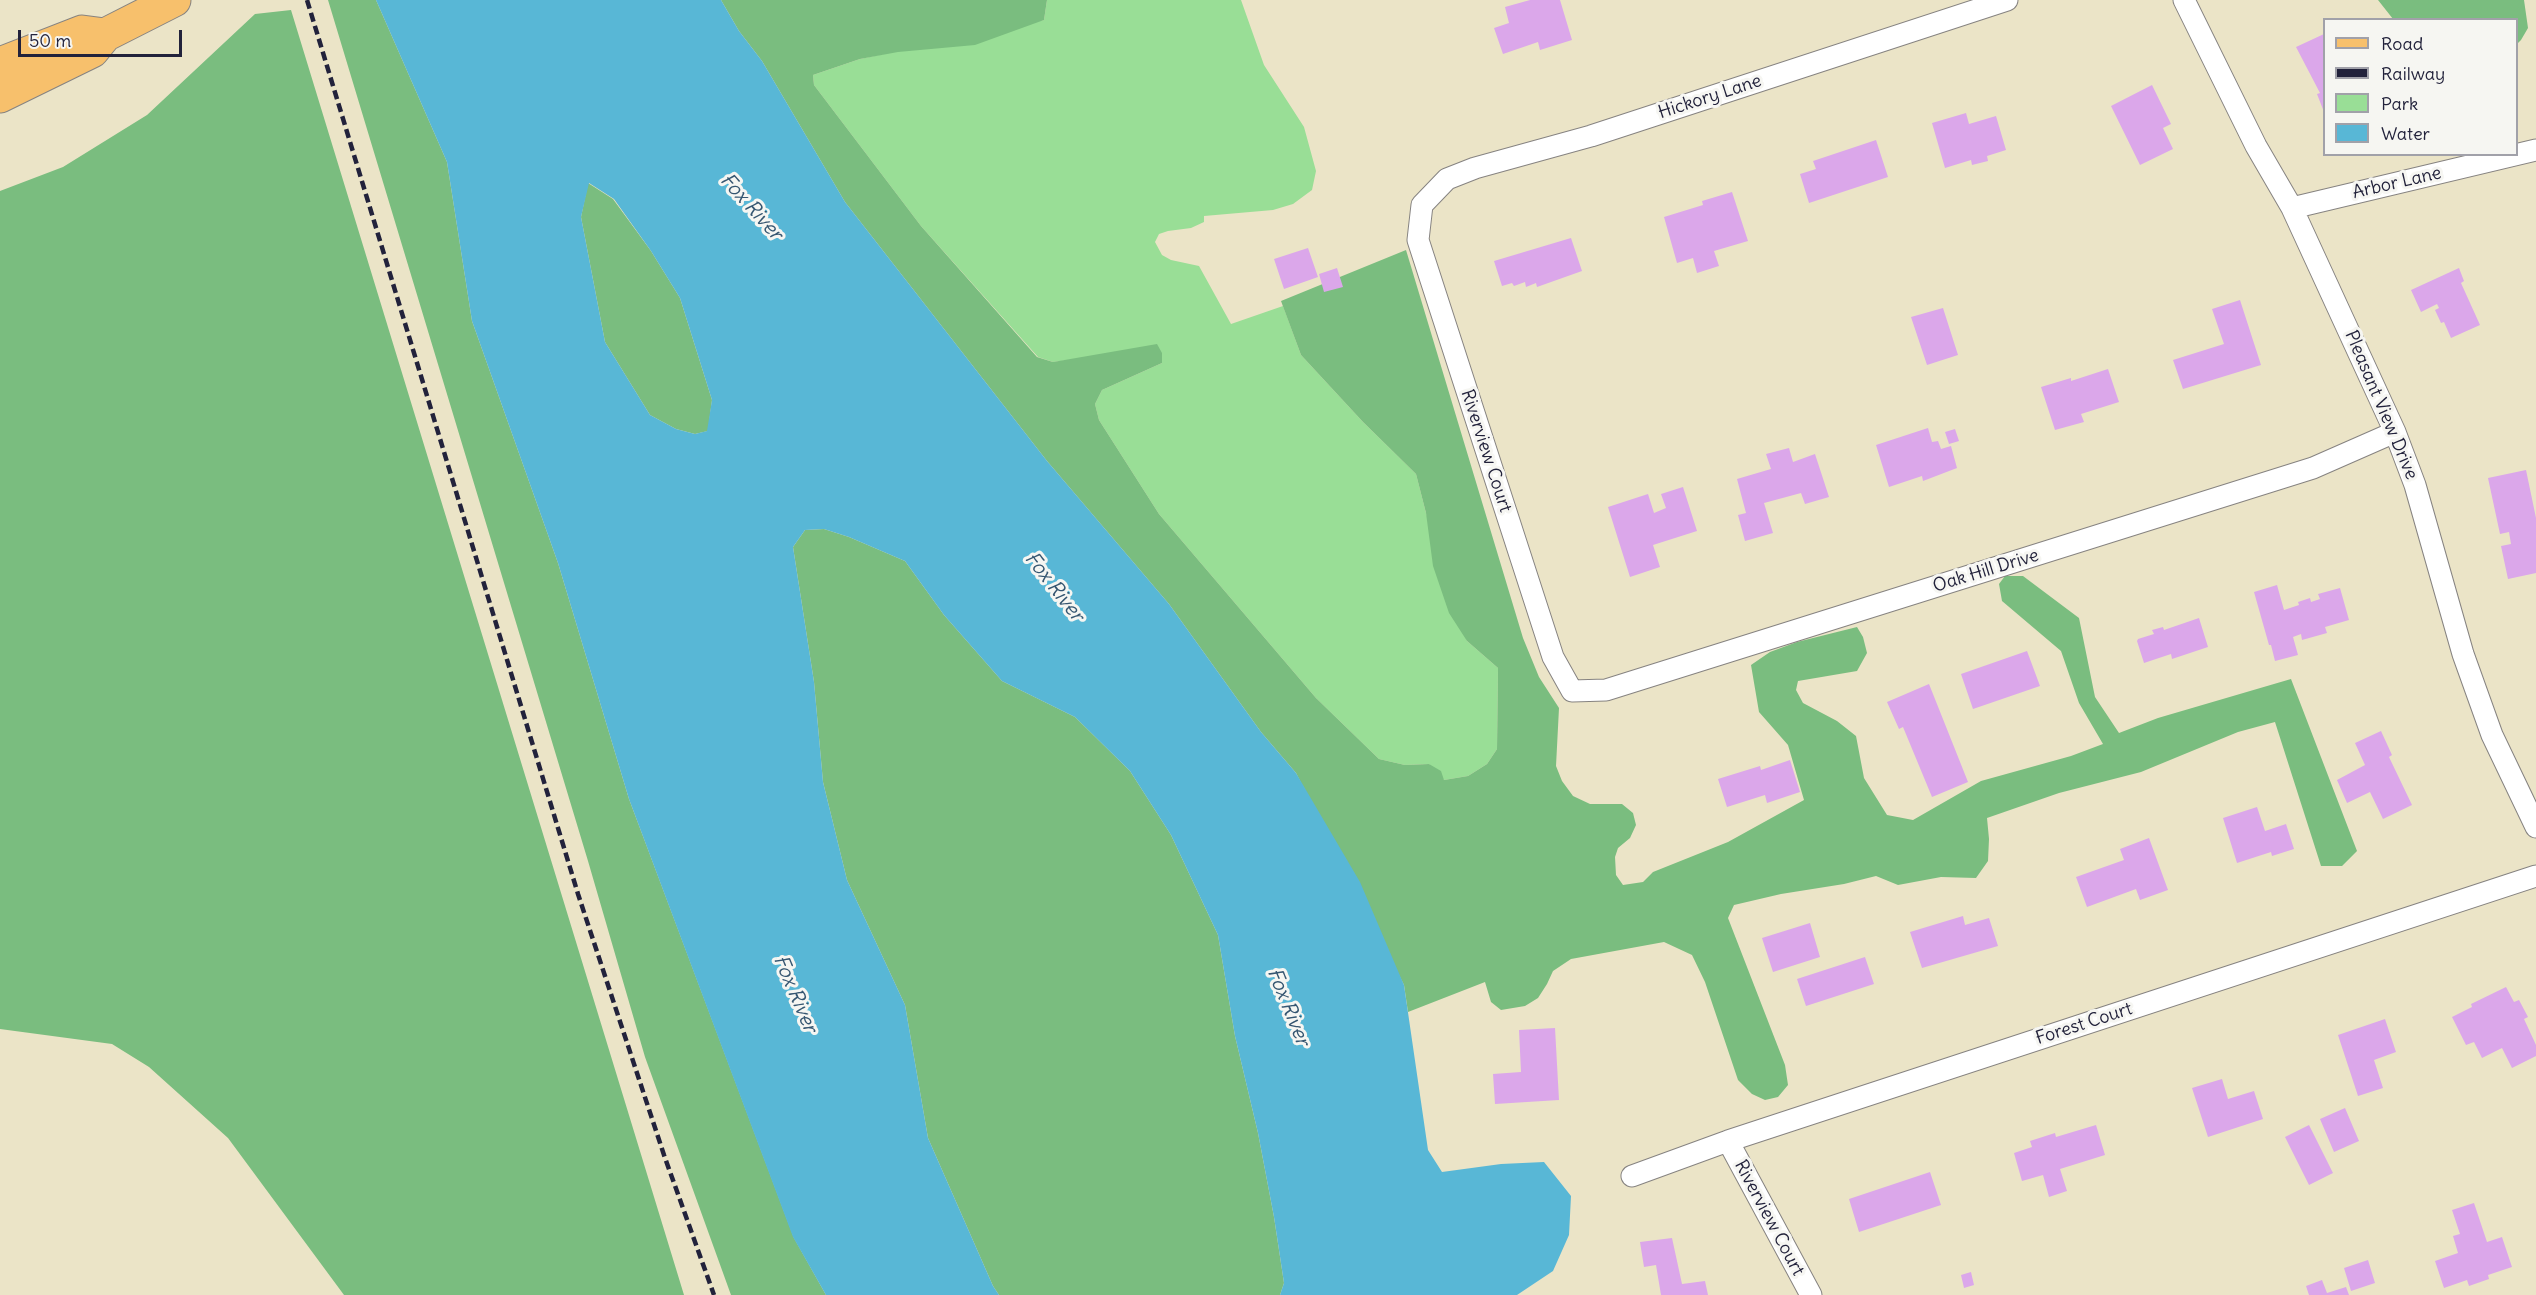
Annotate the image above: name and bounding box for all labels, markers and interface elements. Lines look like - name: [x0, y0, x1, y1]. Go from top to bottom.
- scale bar: [21, 18, 184, 56]
- legend: [2323, 18, 2518, 156]
- text: 50 m: [29, 29, 71, 52]
- text: Road: [2381, 32, 2423, 55]
- text: Railway: [2381, 62, 2445, 85]
- street label: Hickory Lane: [1656, 70, 1764, 124]
- text: Park: [2381, 92, 2418, 115]
- text: Water: [2381, 122, 2430, 145]
- street label: Arbor Lane: [2350, 162, 2444, 204]
- water label: Fox River: [715, 169, 787, 245]
- street label: Pleasant View Drive: [2340, 327, 2422, 483]
- street label: Riverview Court: [1456, 387, 1516, 515]
- street label: Oak Hill Drive: [1930, 545, 2042, 597]
- water label: Fox River: [1019, 547, 1089, 627]
- water label: Fox River: [768, 952, 822, 1036]
- water label: Fox River: [1262, 965, 1314, 1049]
- street label: Forest Court: [2033, 998, 2135, 1050]
- street label: Riverview Court: [1729, 1156, 1809, 1280]

